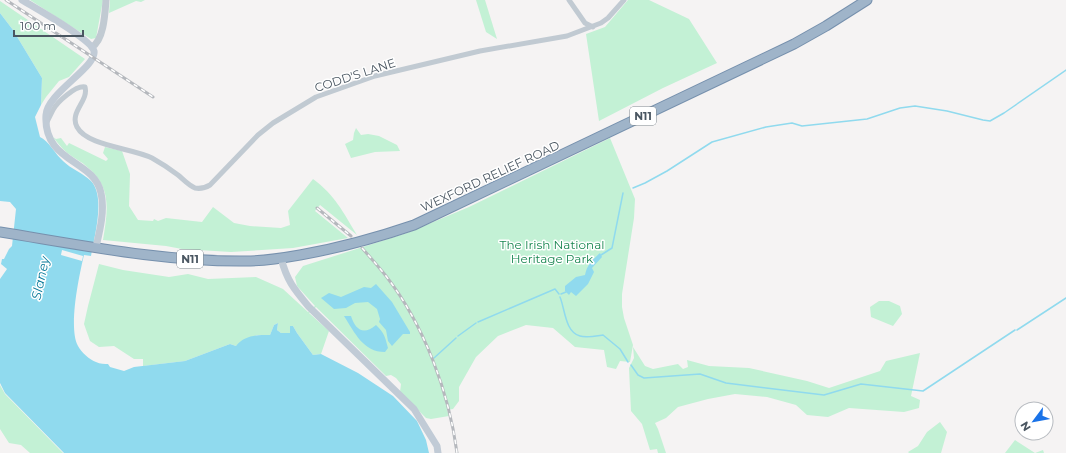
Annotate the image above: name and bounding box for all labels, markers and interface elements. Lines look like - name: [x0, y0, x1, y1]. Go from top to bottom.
- scale bar: [14, 12, 83, 38]
- text: 100 m: [20, 18, 56, 33]
- street label: CODD'S LANE: [313, 55, 397, 95]
- road number: N11: [630, 107, 656, 125]
- street label: WEXFORD RELIEF ROAD: [418, 137, 562, 215]
- park label: The Irish National Heritage Park: [500, 237, 604, 266]
- road number: N11: [177, 250, 203, 268]
- water label: Slaney: [28, 254, 53, 301]
- north arrow: [1014, 401, 1054, 441]
- text: N: [1017, 419, 1034, 434]

